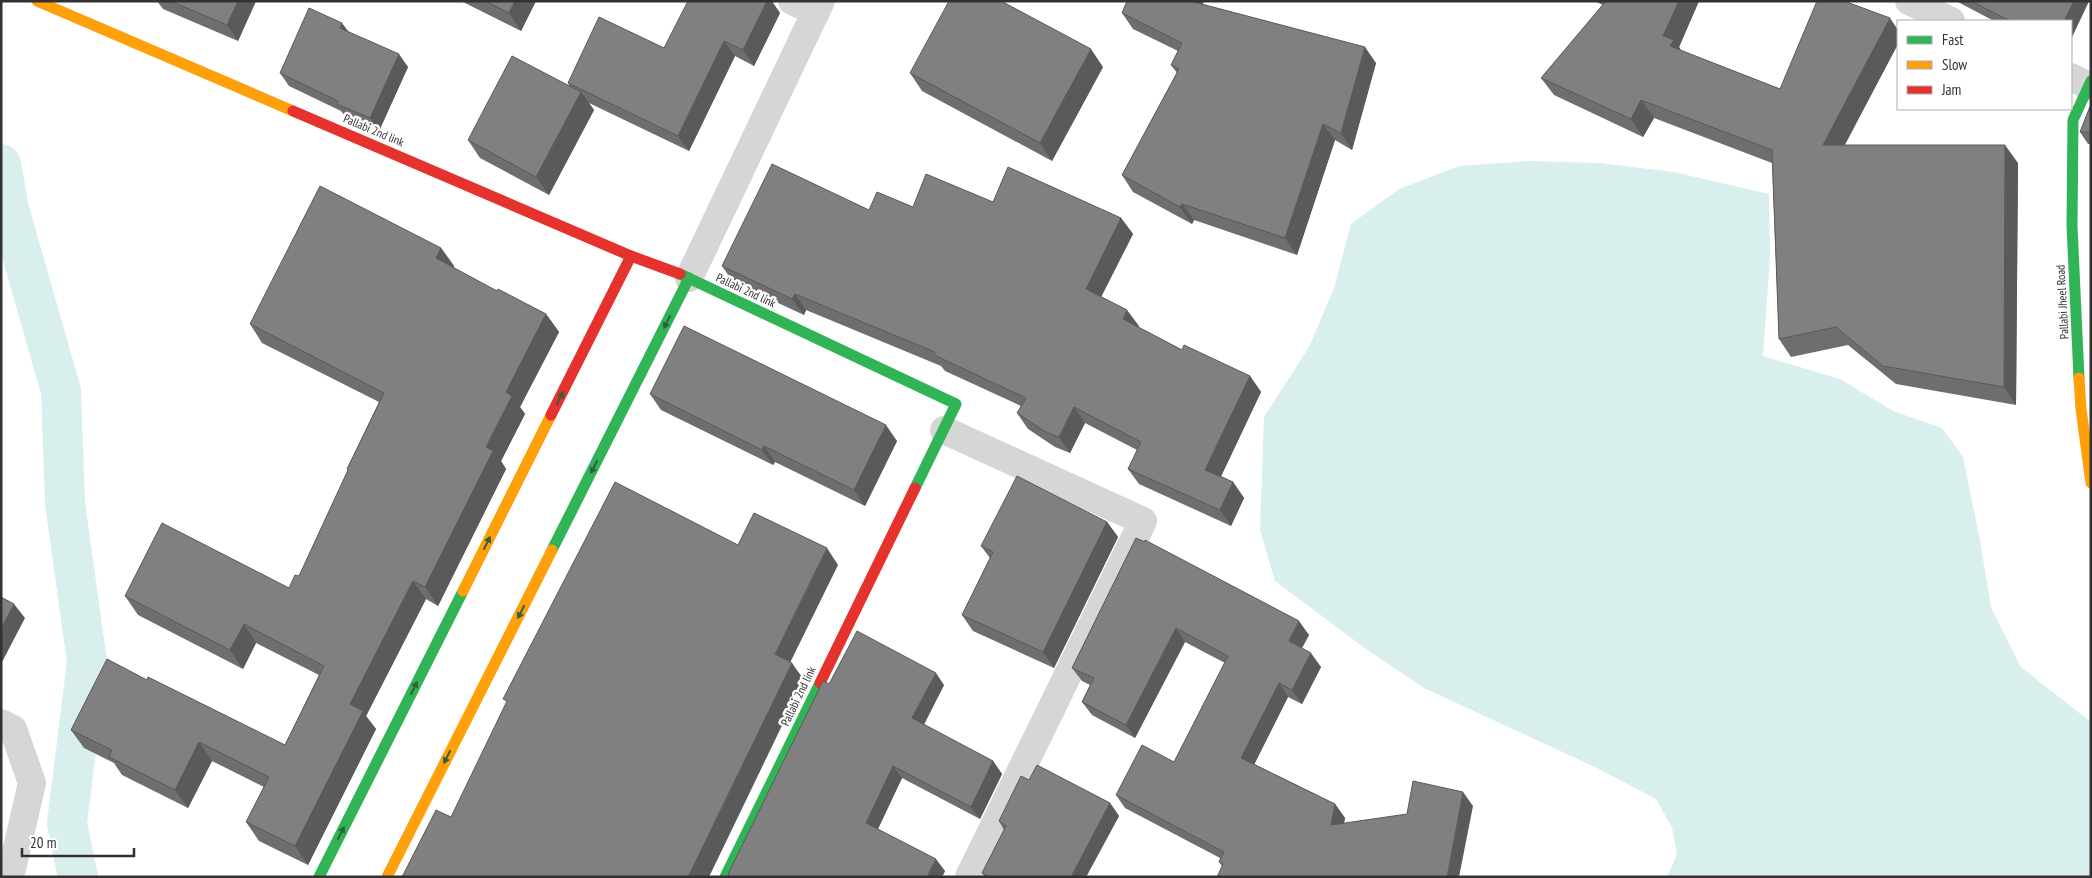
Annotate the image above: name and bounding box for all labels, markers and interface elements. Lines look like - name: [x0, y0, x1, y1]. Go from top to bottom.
- legend: [1897, 20, 2072, 110]
- text: Fast: [1942, 30, 1963, 49]
- text: Slow: [1942, 55, 1967, 74]
- text: Jam: [1941, 80, 1961, 99]
- street label: Pallabi 2nd link: [341, 111, 407, 150]
- street label: Pallabi Jheel Road: [2053, 264, 2071, 340]
- street label: Pallabi 2nd link: [714, 270, 779, 311]
- one-way arrow: [663, 315, 671, 329]
- one-way arrow: [556, 391, 564, 405]
- one-way arrow: [590, 460, 598, 474]
- one-way arrow: [483, 536, 491, 550]
- one-way arrow: [517, 605, 525, 619]
- street label: Pallabi 2nd link: [777, 663, 819, 728]
- one-way arrow: [410, 681, 418, 695]
- one-way arrow: [443, 750, 451, 764]
- scale bar: [22, 826, 135, 858]
- one-way arrow: [337, 826, 345, 840]
- text: 20 m: [30, 833, 56, 852]

